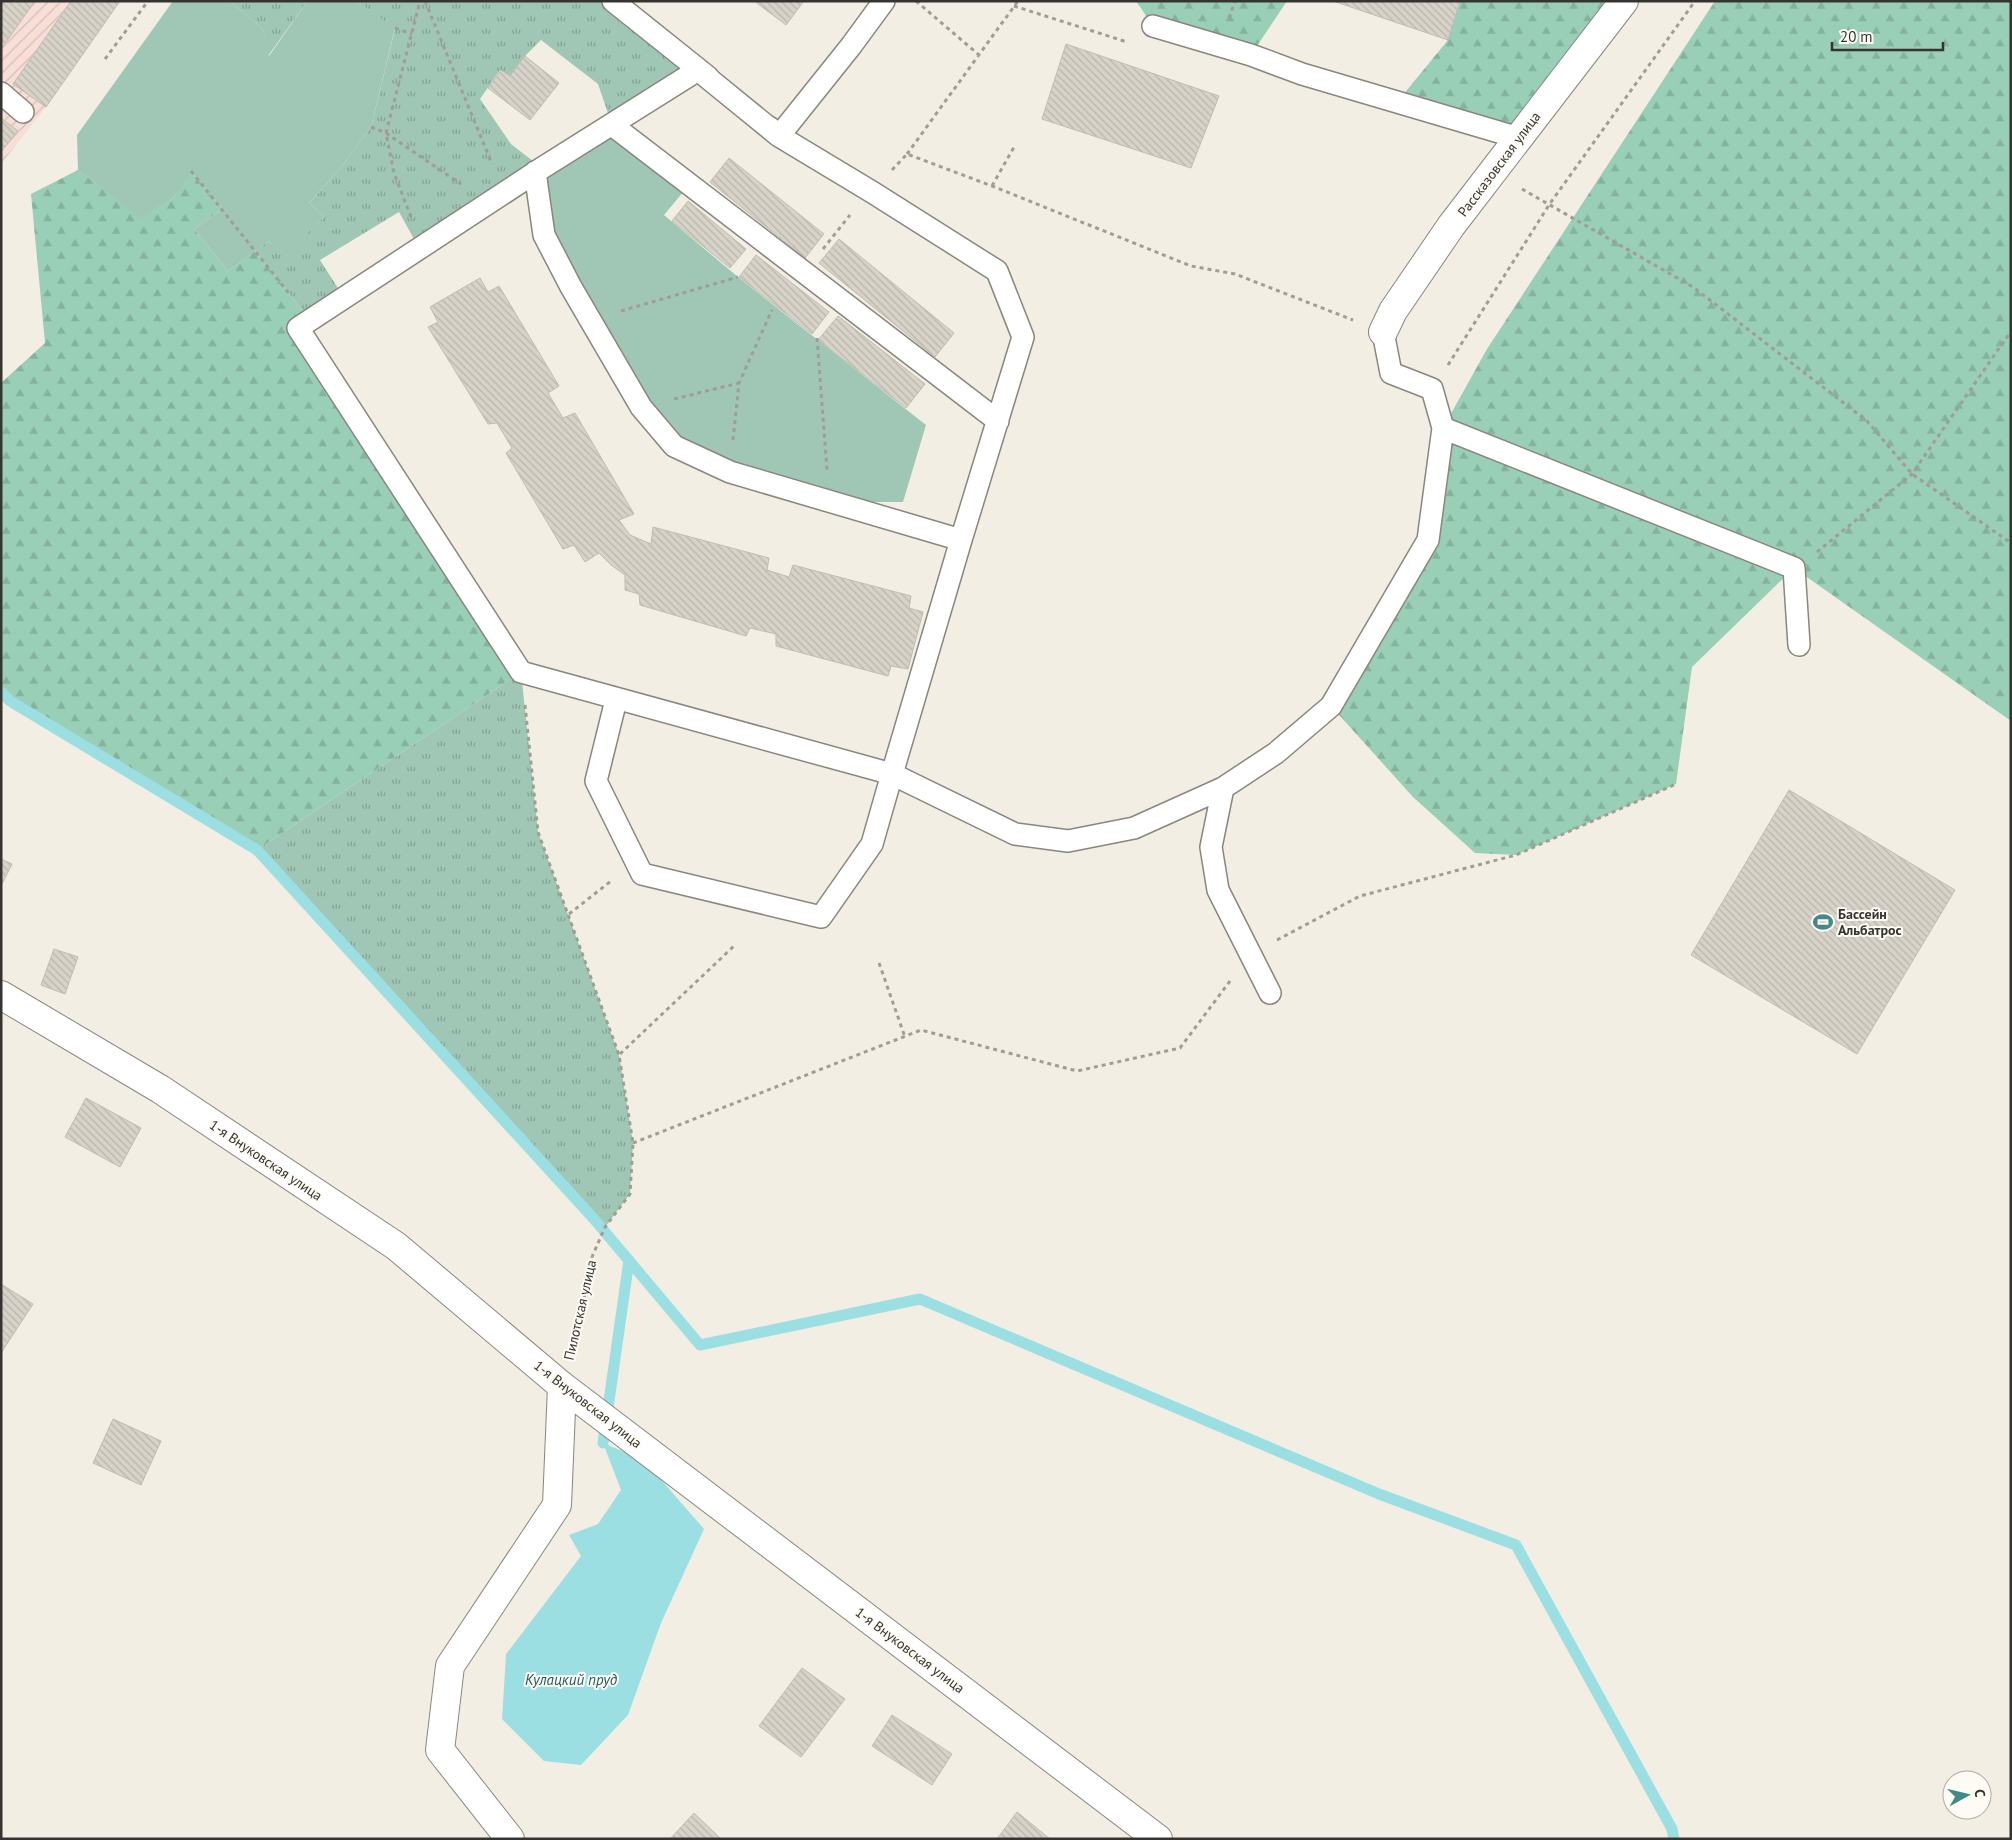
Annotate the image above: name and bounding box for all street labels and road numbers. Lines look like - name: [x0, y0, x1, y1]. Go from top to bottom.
- street label: Рассказовская улица: [1454, 108, 1544, 220]
- street label: 1-я Внуковская улица: [206, 1116, 326, 1204]
- street label: Пилотская улица: [560, 1258, 600, 1362]
- street label: 1-я Внуковская улица: [530, 1356, 646, 1452]
- street label: 1-я Внуковская улица: [852, 1603, 968, 1697]

